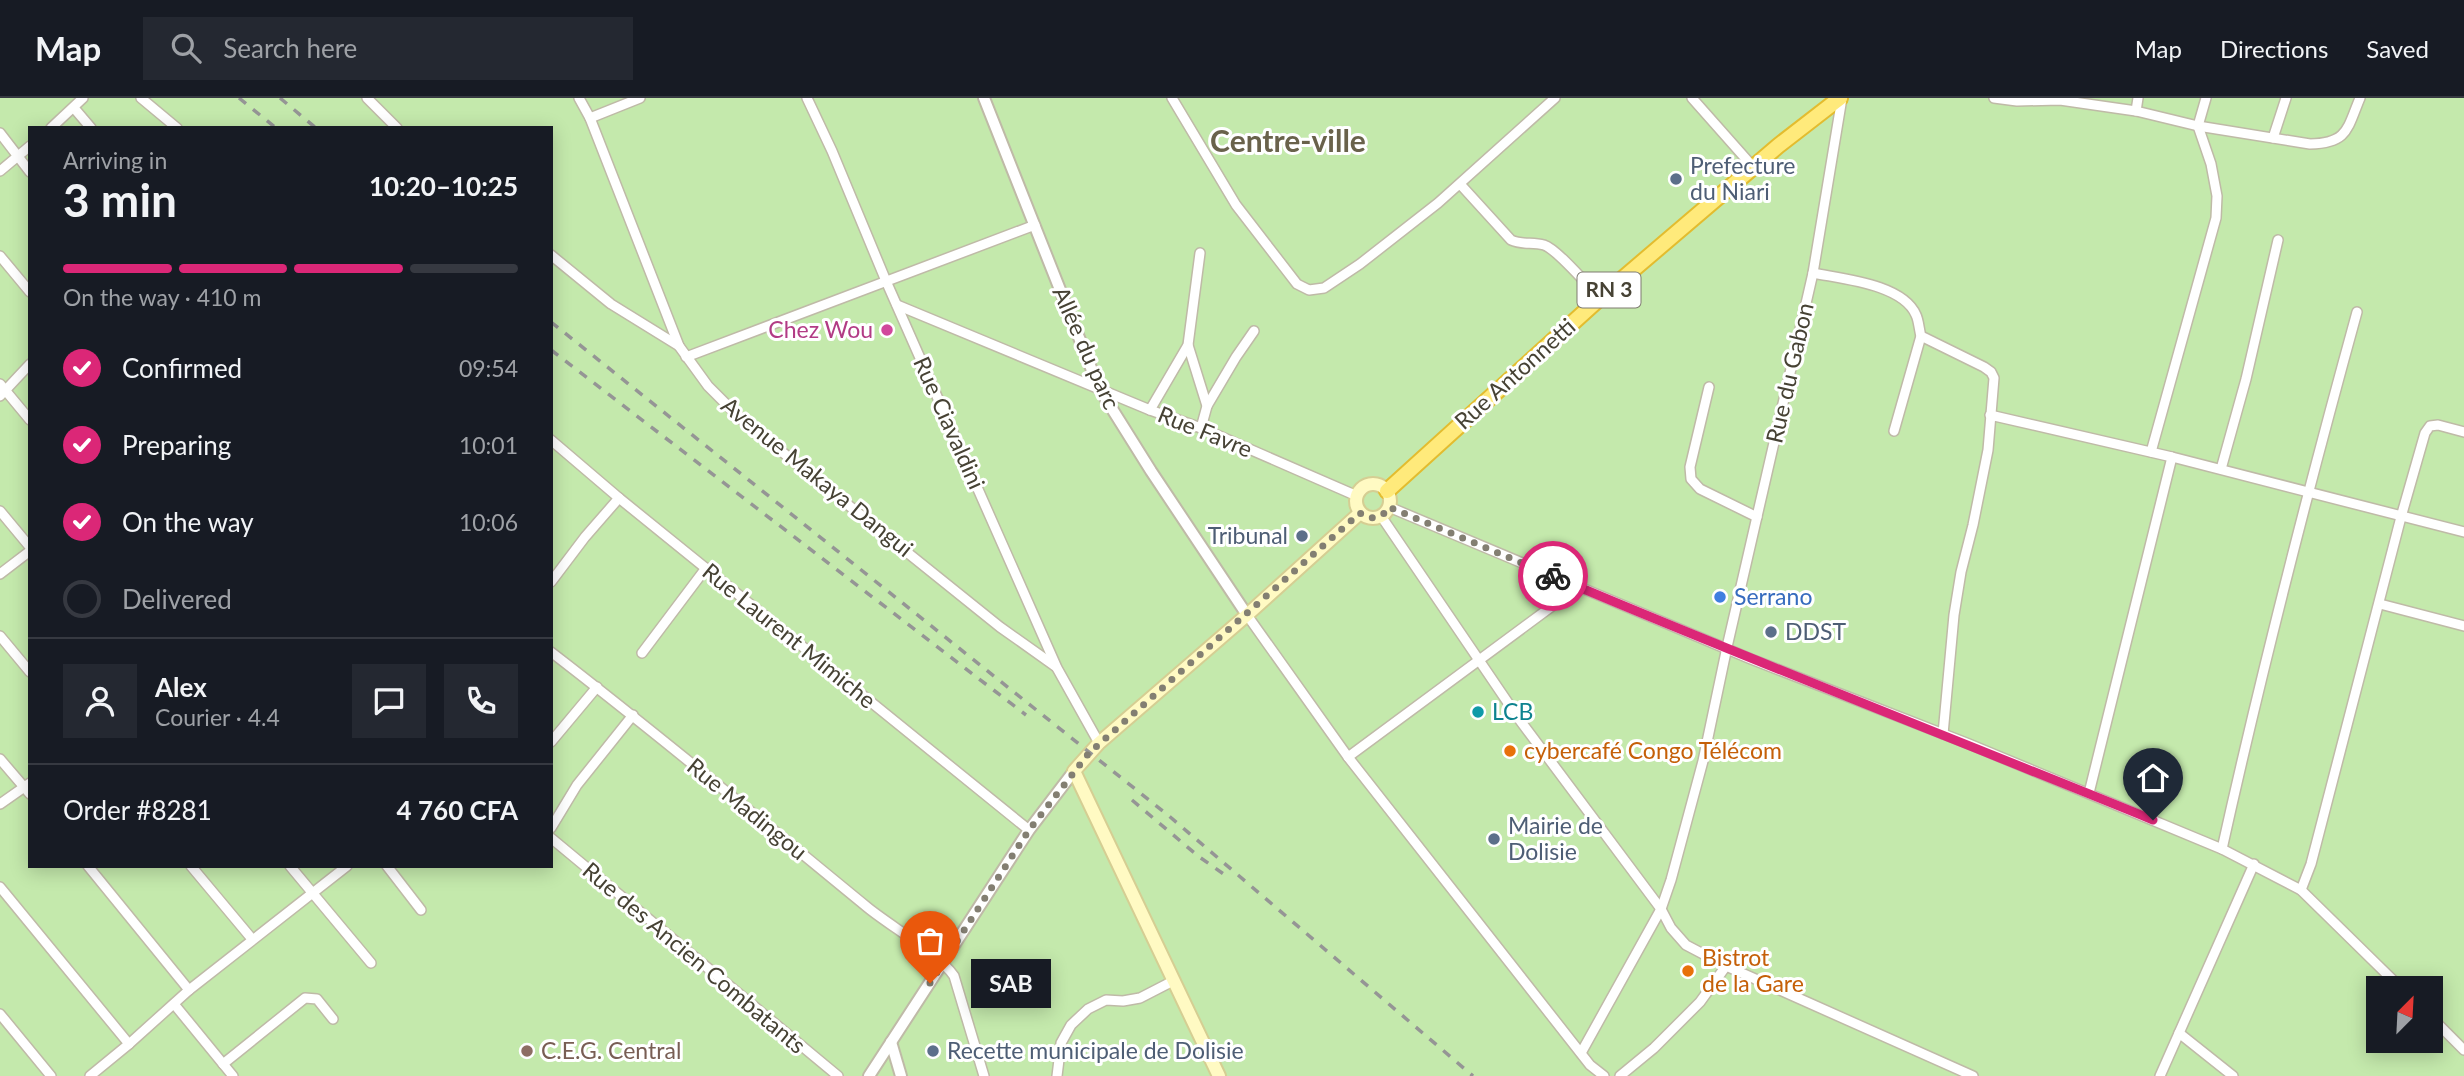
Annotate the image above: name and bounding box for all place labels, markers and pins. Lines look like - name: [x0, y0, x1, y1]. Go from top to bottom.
- place label: Prefecture du Niari: [1690, 151, 1795, 205]
- marker: Prefecture du Niari: [1668, 171, 1684, 187]
- place label: Chez Wou: [768, 315, 873, 343]
- marker: Chez Wou: [879, 322, 895, 338]
- place label: Tribunal: [1208, 521, 1288, 549]
- marker: Tribunal: [1294, 528, 1310, 544]
- place label: Serrano: [1734, 582, 1812, 610]
- marker: Serrano: [1712, 589, 1728, 605]
- place label: DDST: [1785, 617, 1846, 645]
- marker: DDST: [1763, 624, 1779, 640]
- place label: LCB: [1492, 697, 1533, 725]
- marker: LCB: [1470, 704, 1486, 720]
- place label: cybercafé Congo Télécom: [1524, 736, 1782, 764]
- marker: cybercafé Congo Télécom: [1502, 743, 1518, 759]
- pin: [2123, 748, 2183, 820]
- place label: Mairie de Dolisie: [1508, 811, 1603, 865]
- marker: Mairie de Dolisie: [1486, 831, 1502, 847]
- pin: [900, 911, 960, 983]
- place label: Bistrot de la Gare: [1702, 943, 1804, 997]
- callout: SAB: [972, 958, 1052, 1008]
- marker: Bistrot de la Gare: [1680, 963, 1696, 979]
- place label: C.E.G. Central: [541, 1036, 681, 1064]
- place label: Recette municipale de Dolisie: [947, 1036, 1244, 1064]
- marker: C.E.G. Central: [519, 1043, 535, 1059]
- marker: Recette municipale de Dolisie: [925, 1043, 941, 1059]

